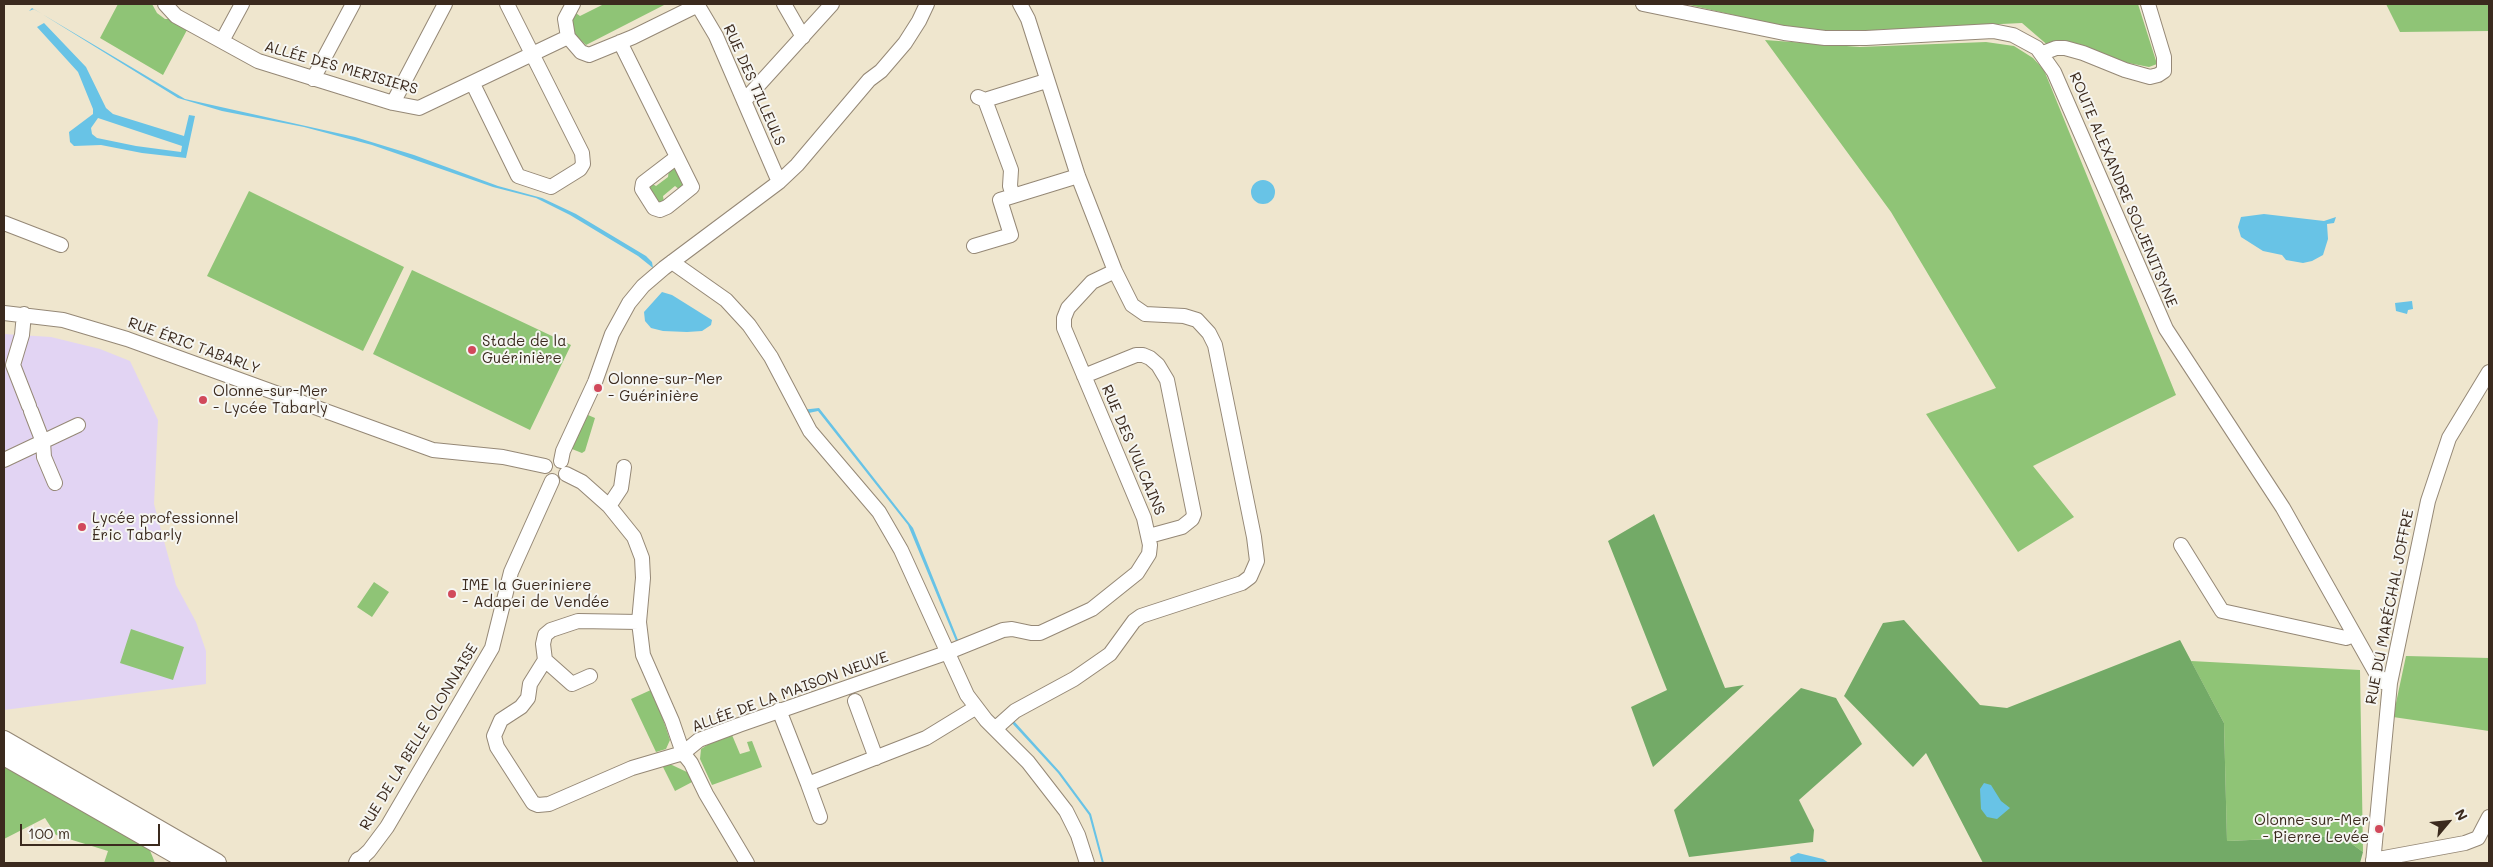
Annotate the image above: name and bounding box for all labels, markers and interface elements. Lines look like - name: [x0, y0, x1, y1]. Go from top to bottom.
- street label: RUE DES TILLEULS: [719, 22, 789, 148]
- street label: ALLÉE DES MERISIERS: [262, 37, 420, 99]
- street label: ROUTE ALEXANDRE SOLJENITSYNE: [2065, 70, 2181, 310]
- street label: RUE ÉRIC TABARLY: [126, 314, 262, 378]
- place label: Stade de la Guérinière: [482, 332, 567, 367]
- marker: Stade de la Guérinière: [466, 344, 478, 356]
- place label: Olonne-sur-Mer - Guérinière: [608, 370, 723, 405]
- place label: Olonne-sur-Mer - Lycée Tabarly: [213, 382, 328, 417]
- marker: Olonne-sur-Mer - Guérinière: [592, 382, 604, 394]
- street label: RUE DES VULCAINS: [1097, 382, 1169, 518]
- marker: Olonne-sur-Mer - Lycée Tabarly: [197, 394, 209, 406]
- street label: RUE DU MARÉCHAL JOFFRE: [2362, 508, 2418, 706]
- place label: Lycée professionnel Éric Tabarly: [92, 509, 238, 544]
- marker: Lycée professionnel Éric Tabarly: [76, 521, 88, 533]
- place label: IME la Gueriniere - Adapei de Vendée: [462, 576, 609, 611]
- marker: IME la Gueriniere - Adapei de Vendée: [446, 588, 458, 600]
- street label: RUE DE LA BELLE OLONNAISE: [356, 640, 482, 834]
- street label: ALLÉE DE LA MAISON NEUVE: [689, 648, 891, 736]
- north arrow: [2423, 797, 2473, 847]
- text: N: [2451, 806, 2473, 824]
- place label: Olonne-sur-Mer - Pierre Levée: [2254, 811, 2369, 846]
- scale bar: [22, 814, 162, 846]
- text: 100 m: [28, 823, 70, 843]
- marker: Olonne-sur-Mer - Pierre Levée: [2373, 823, 2385, 835]

